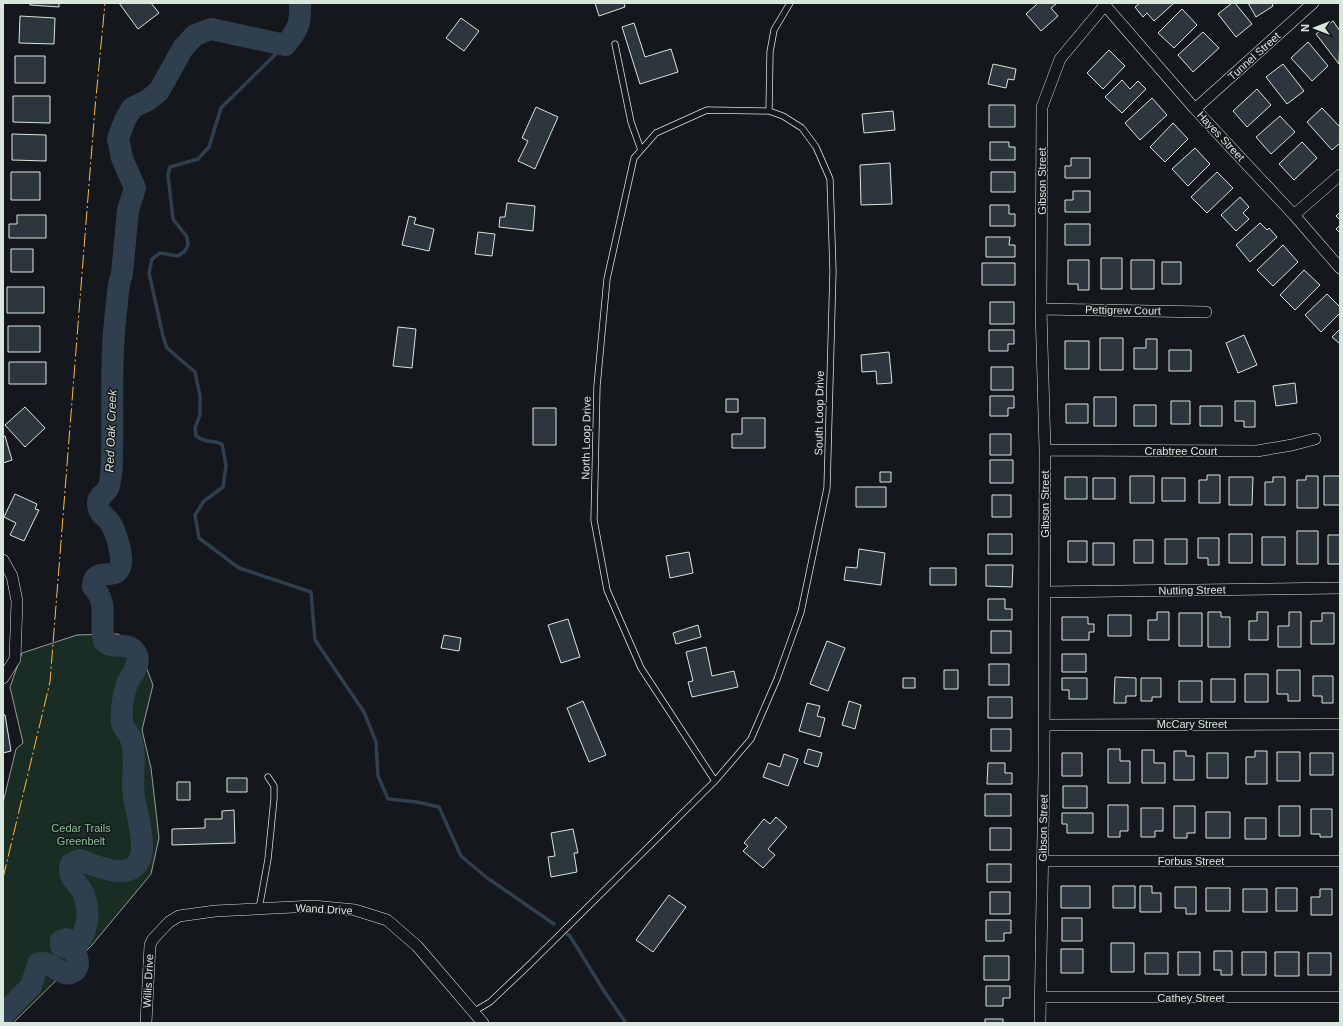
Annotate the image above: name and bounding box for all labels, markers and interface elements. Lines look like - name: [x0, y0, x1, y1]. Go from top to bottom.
- north arrow: [1295, 8, 1335, 48]
- text: N: [1299, 24, 1311, 32]
- street label: Tunnel Street: [1226, 30, 1282, 82]
- street label: Hayes Street: [1195, 109, 1247, 163]
- street label: Gibson Street: [1036, 147, 1048, 215]
- street label: Pettigrew Court: [1085, 303, 1161, 317]
- street label: South Loop Drive: [812, 370, 826, 456]
- water label: Red Oak Creek: [103, 388, 119, 473]
- street label: North Loop Drive: [579, 396, 593, 480]
- street label: Crabtree Court: [1145, 445, 1217, 457]
- street label: Gibson Street: [1039, 470, 1051, 538]
- street label: Nutting Street: [1158, 583, 1226, 597]
- street label: McCary Street: [1157, 718, 1227, 730]
- street label: Gibson Street: [1036, 794, 1050, 862]
- park label: Cedar Trails Greenbelt: [51, 822, 111, 847]
- street label: Forbus Street: [1158, 855, 1224, 867]
- street label: Wand Drive: [295, 902, 353, 916]
- street label: Willis Drive: [141, 954, 155, 1008]
- street label: Cathey Street: [1157, 992, 1225, 1004]

